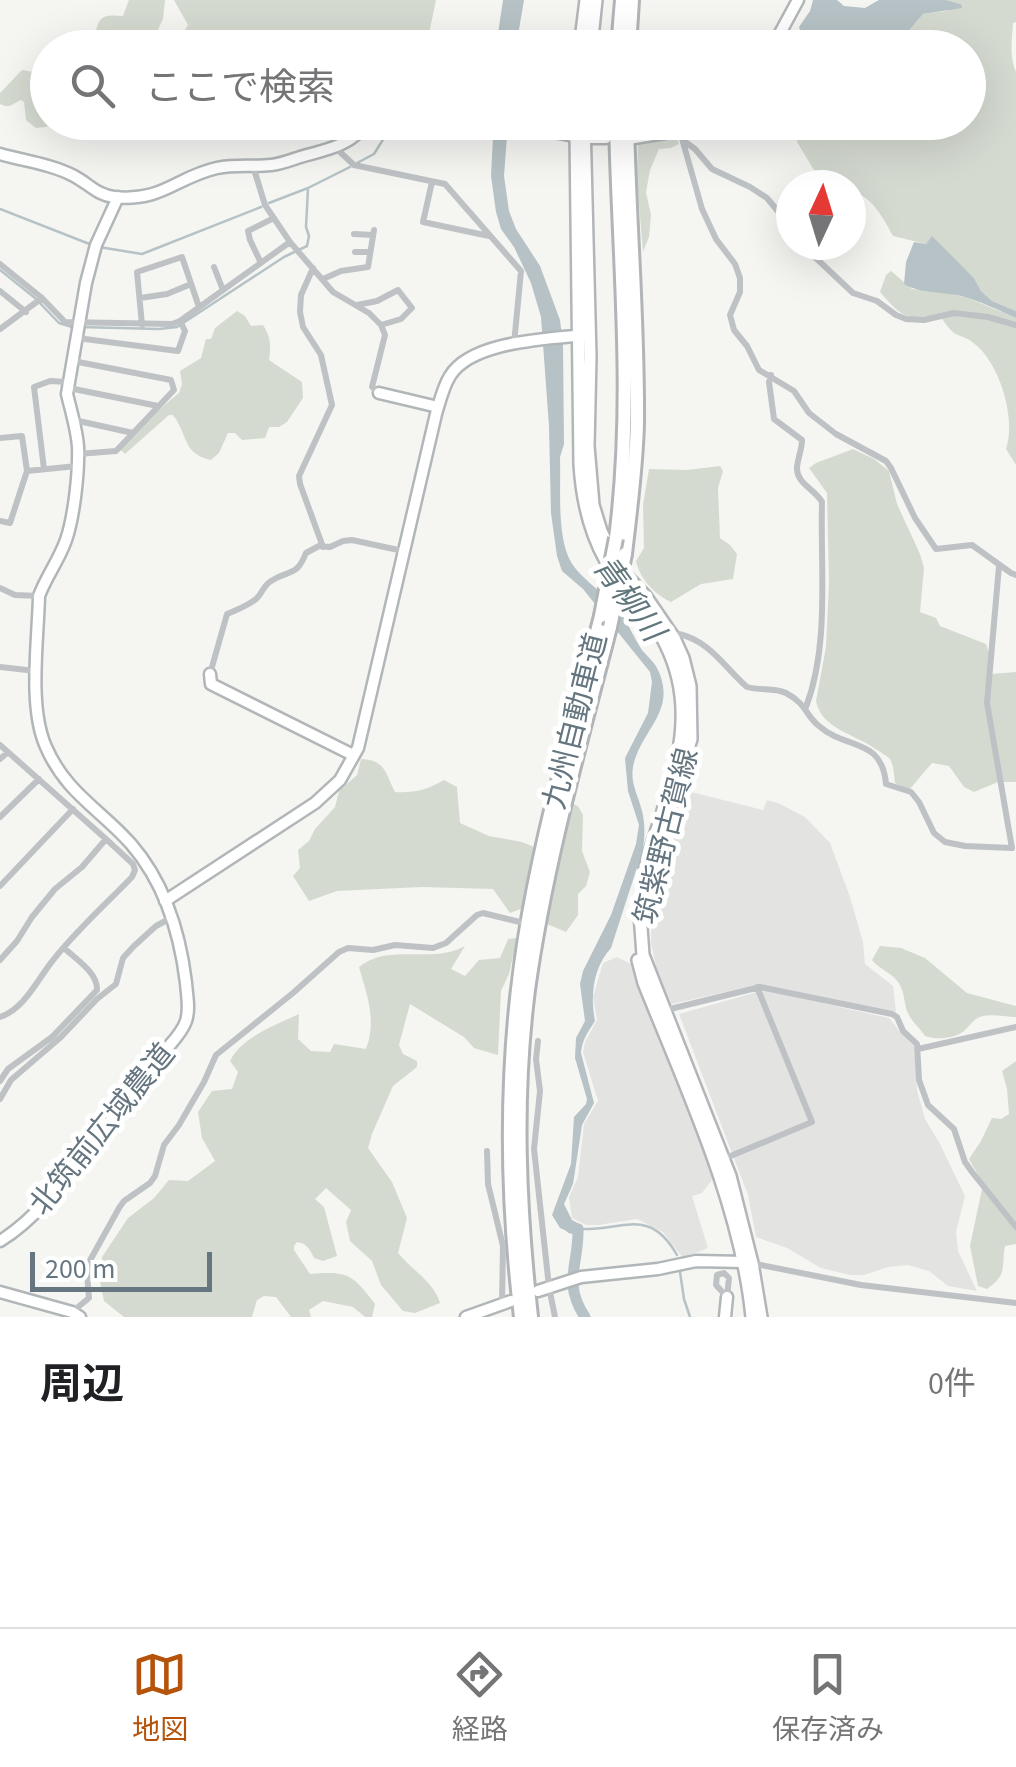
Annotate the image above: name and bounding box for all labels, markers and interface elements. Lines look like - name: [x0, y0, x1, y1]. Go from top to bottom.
- search box: [30, 30, 986, 140]
- icon: search: [65, 58, 120, 113]
- text: ここで検索: [145, 61, 335, 115]
- north arrow: [776, 170, 866, 260]
- water label: 青柳川: [581, 546, 677, 653]
- street label: 九州自動車道: [533, 629, 618, 814]
- street label: 筑紫野古賀線: [624, 744, 709, 929]
- street label: 北筑前広域農道: [20, 1034, 185, 1224]
- scale bar: [30, 1247, 212, 1292]
- text: 200 m: [45, 1249, 116, 1289]
- text: 周辺: [40, 1355, 124, 1415]
- text: 0件: [928, 1361, 976, 1407]
- tab: 地図: [132, 1647, 188, 1750]
- tab: 経路: [452, 1647, 508, 1750]
- tab: 保存済み: [772, 1647, 884, 1750]

